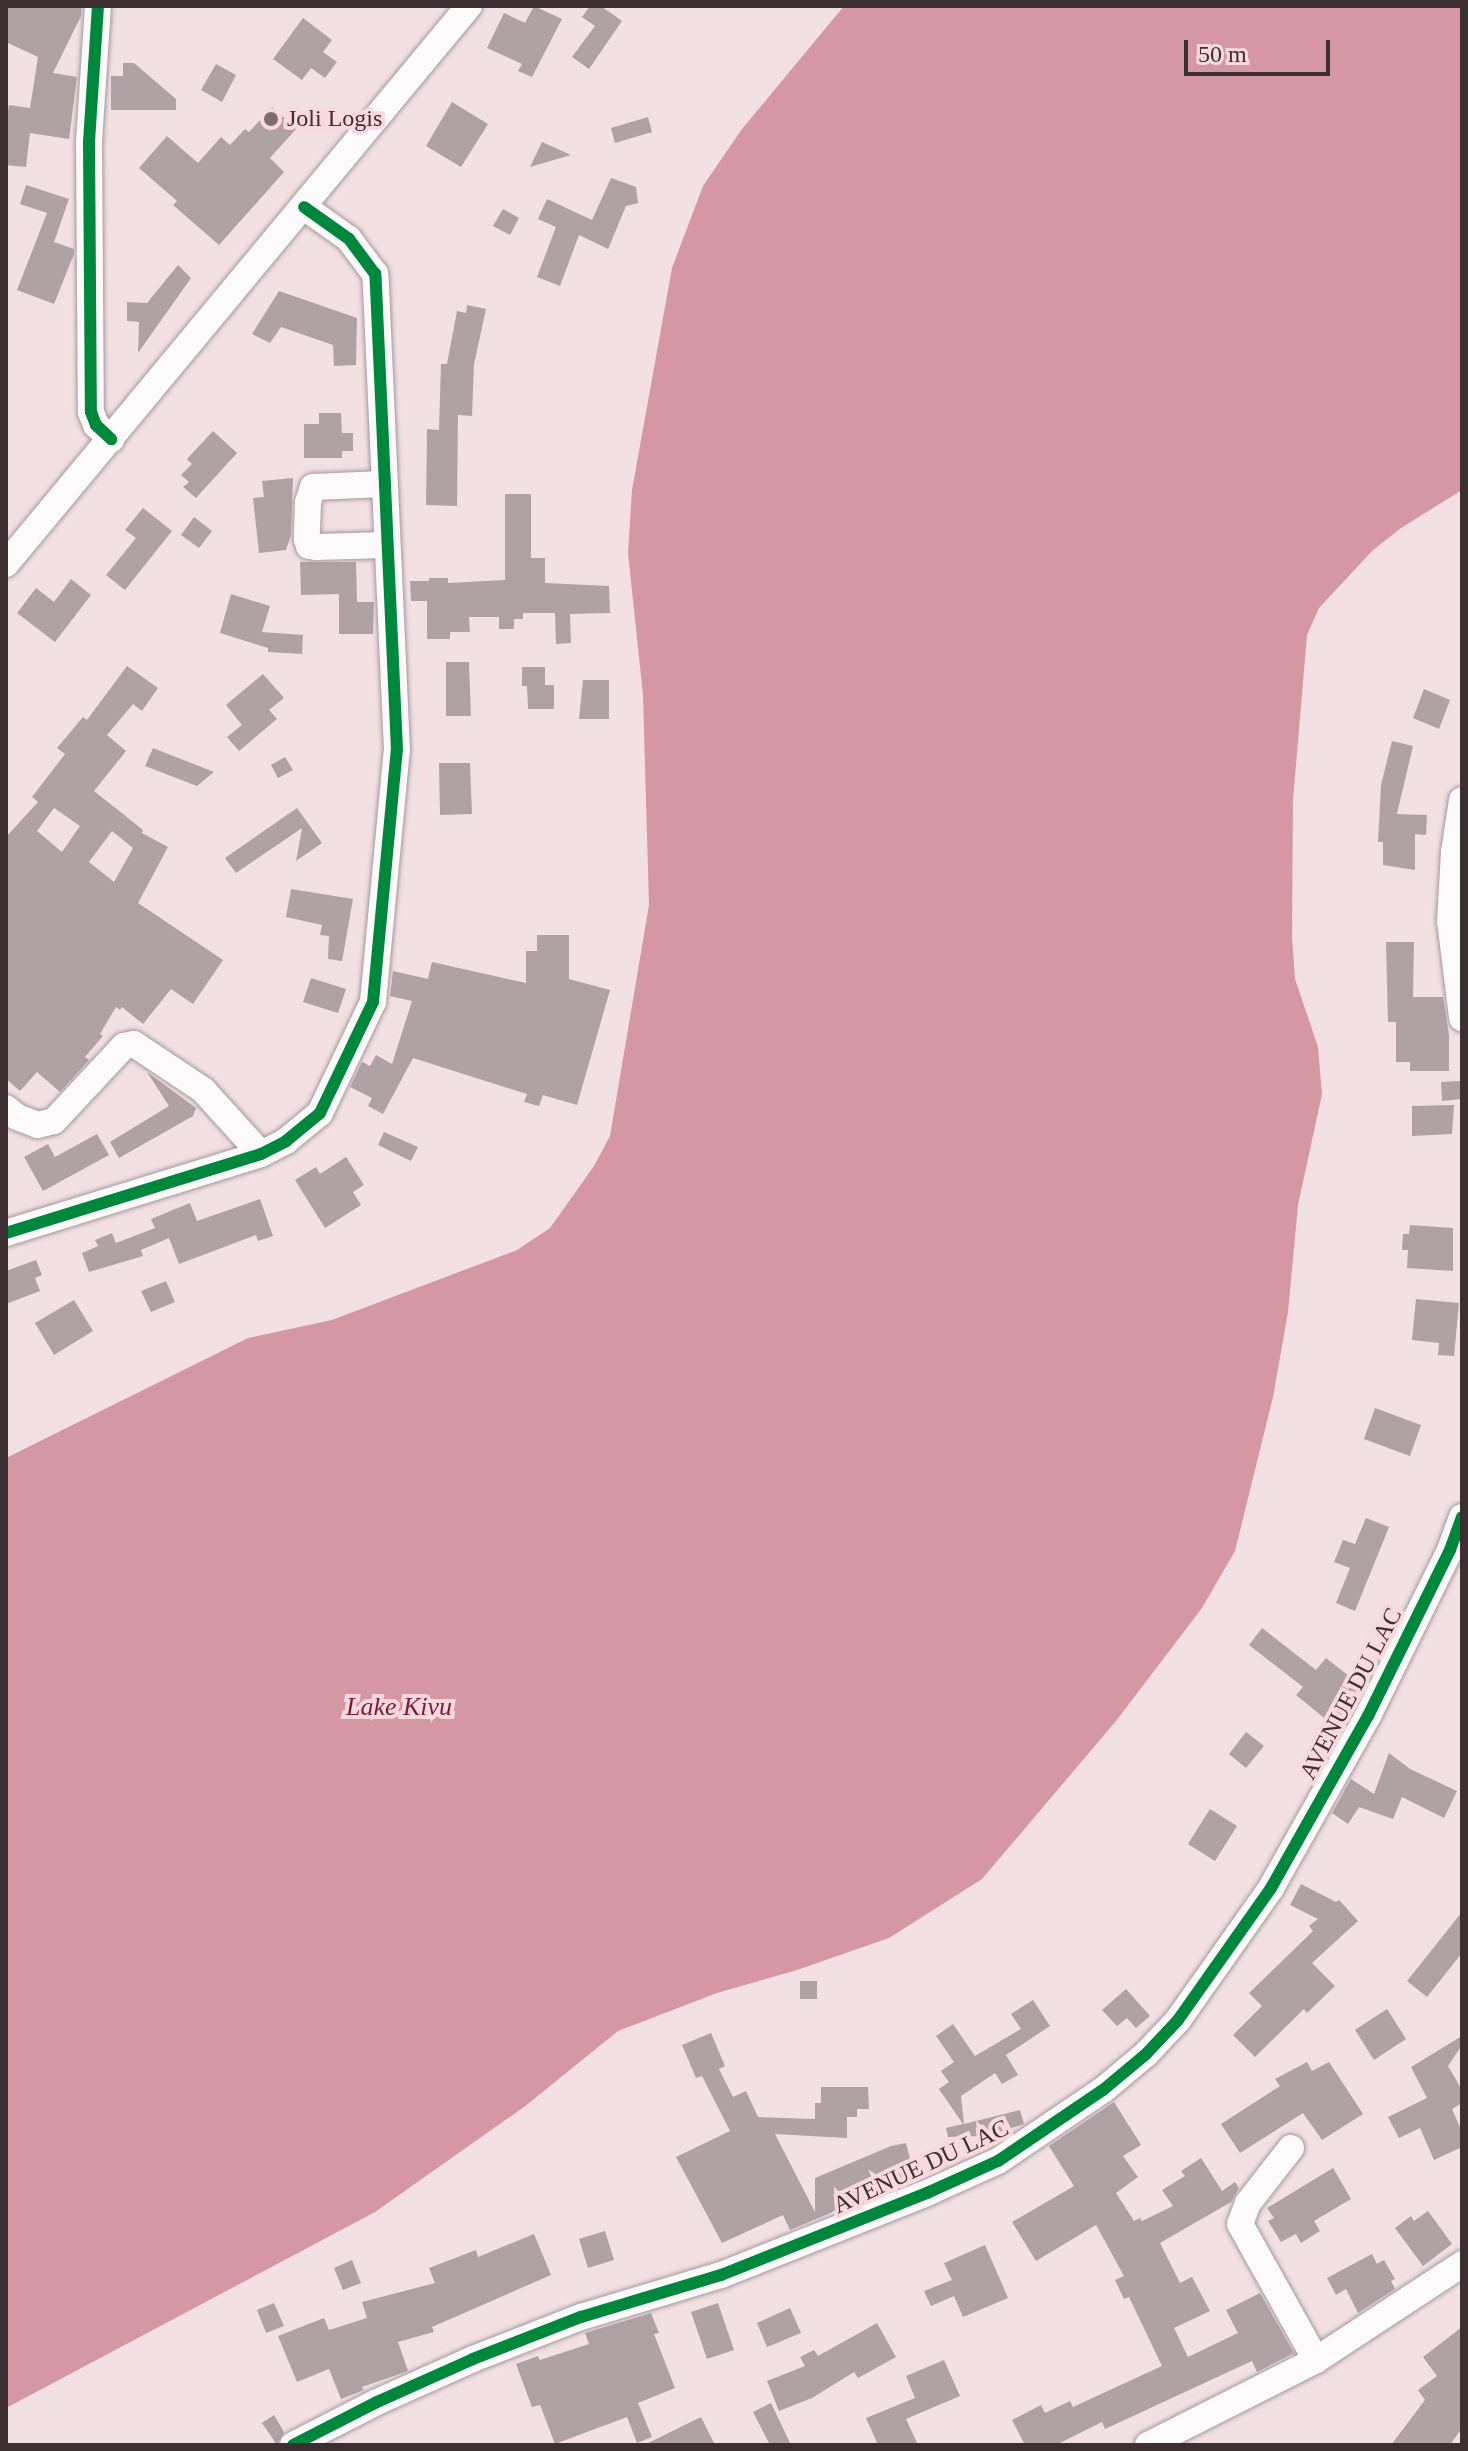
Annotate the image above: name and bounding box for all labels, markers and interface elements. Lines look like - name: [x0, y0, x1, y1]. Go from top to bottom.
- scale bar: [1188, 24, 1334, 74]
- text: 50 m: [1198, 41, 1247, 67]
- place label: Joli Logis: [287, 105, 382, 133]
- marker: Joli Logis: [262, 110, 280, 128]
- street label: AVENUE DU LAC: [1294, 1603, 1408, 1785]
- water label: Lake Kivu: [346, 1691, 452, 1723]
- street label: AVENUE DU LAC: [829, 2114, 1013, 2220]

